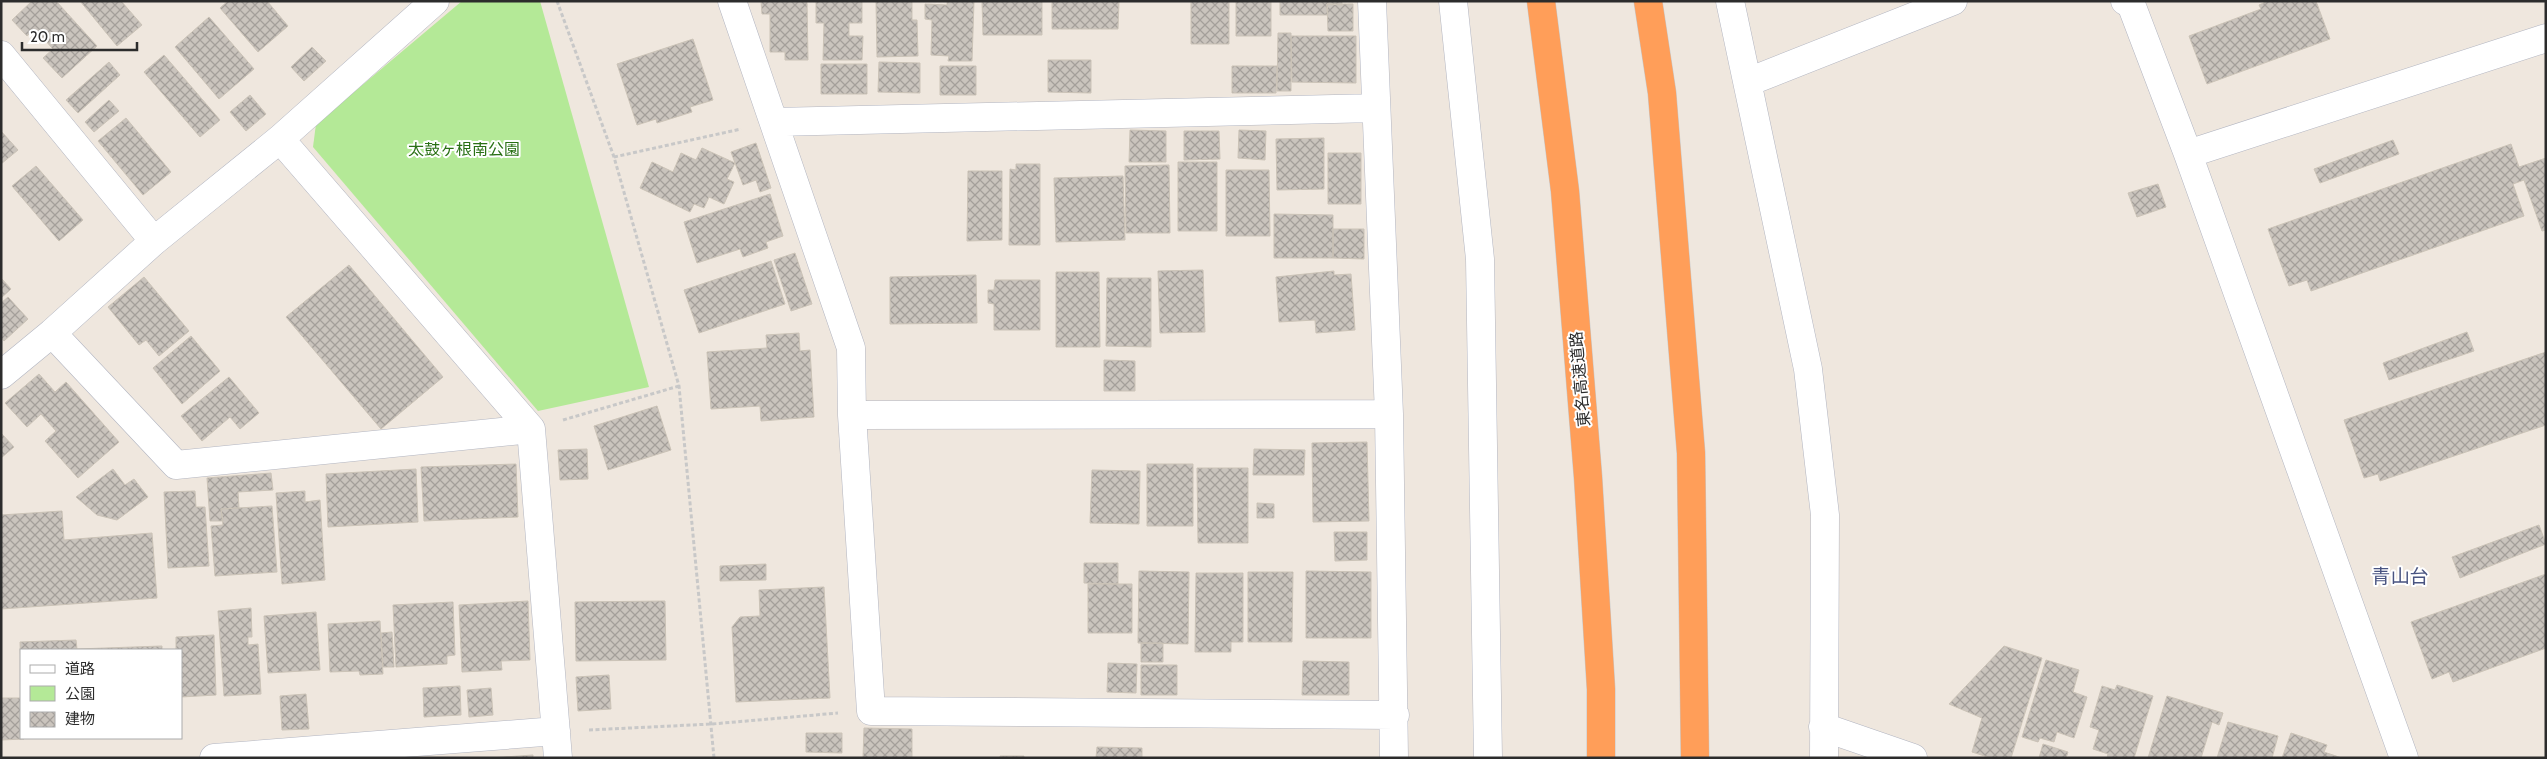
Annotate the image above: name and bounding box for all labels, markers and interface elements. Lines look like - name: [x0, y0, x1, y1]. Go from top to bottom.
- scale bar: [22, 20, 138, 52]
- text: 20 m: [30, 28, 65, 46]
- park label: 太鼓ヶ根南公園: [408, 140, 520, 159]
- street label: 東名高速道路: [1566, 330, 1594, 428]
- district label: 青山台: [2371, 565, 2429, 588]
- legend: [20, 649, 182, 739]
- text: 道路: [65, 660, 95, 678]
- text: 公園: [65, 685, 95, 703]
- text: 建物: [65, 710, 95, 728]

